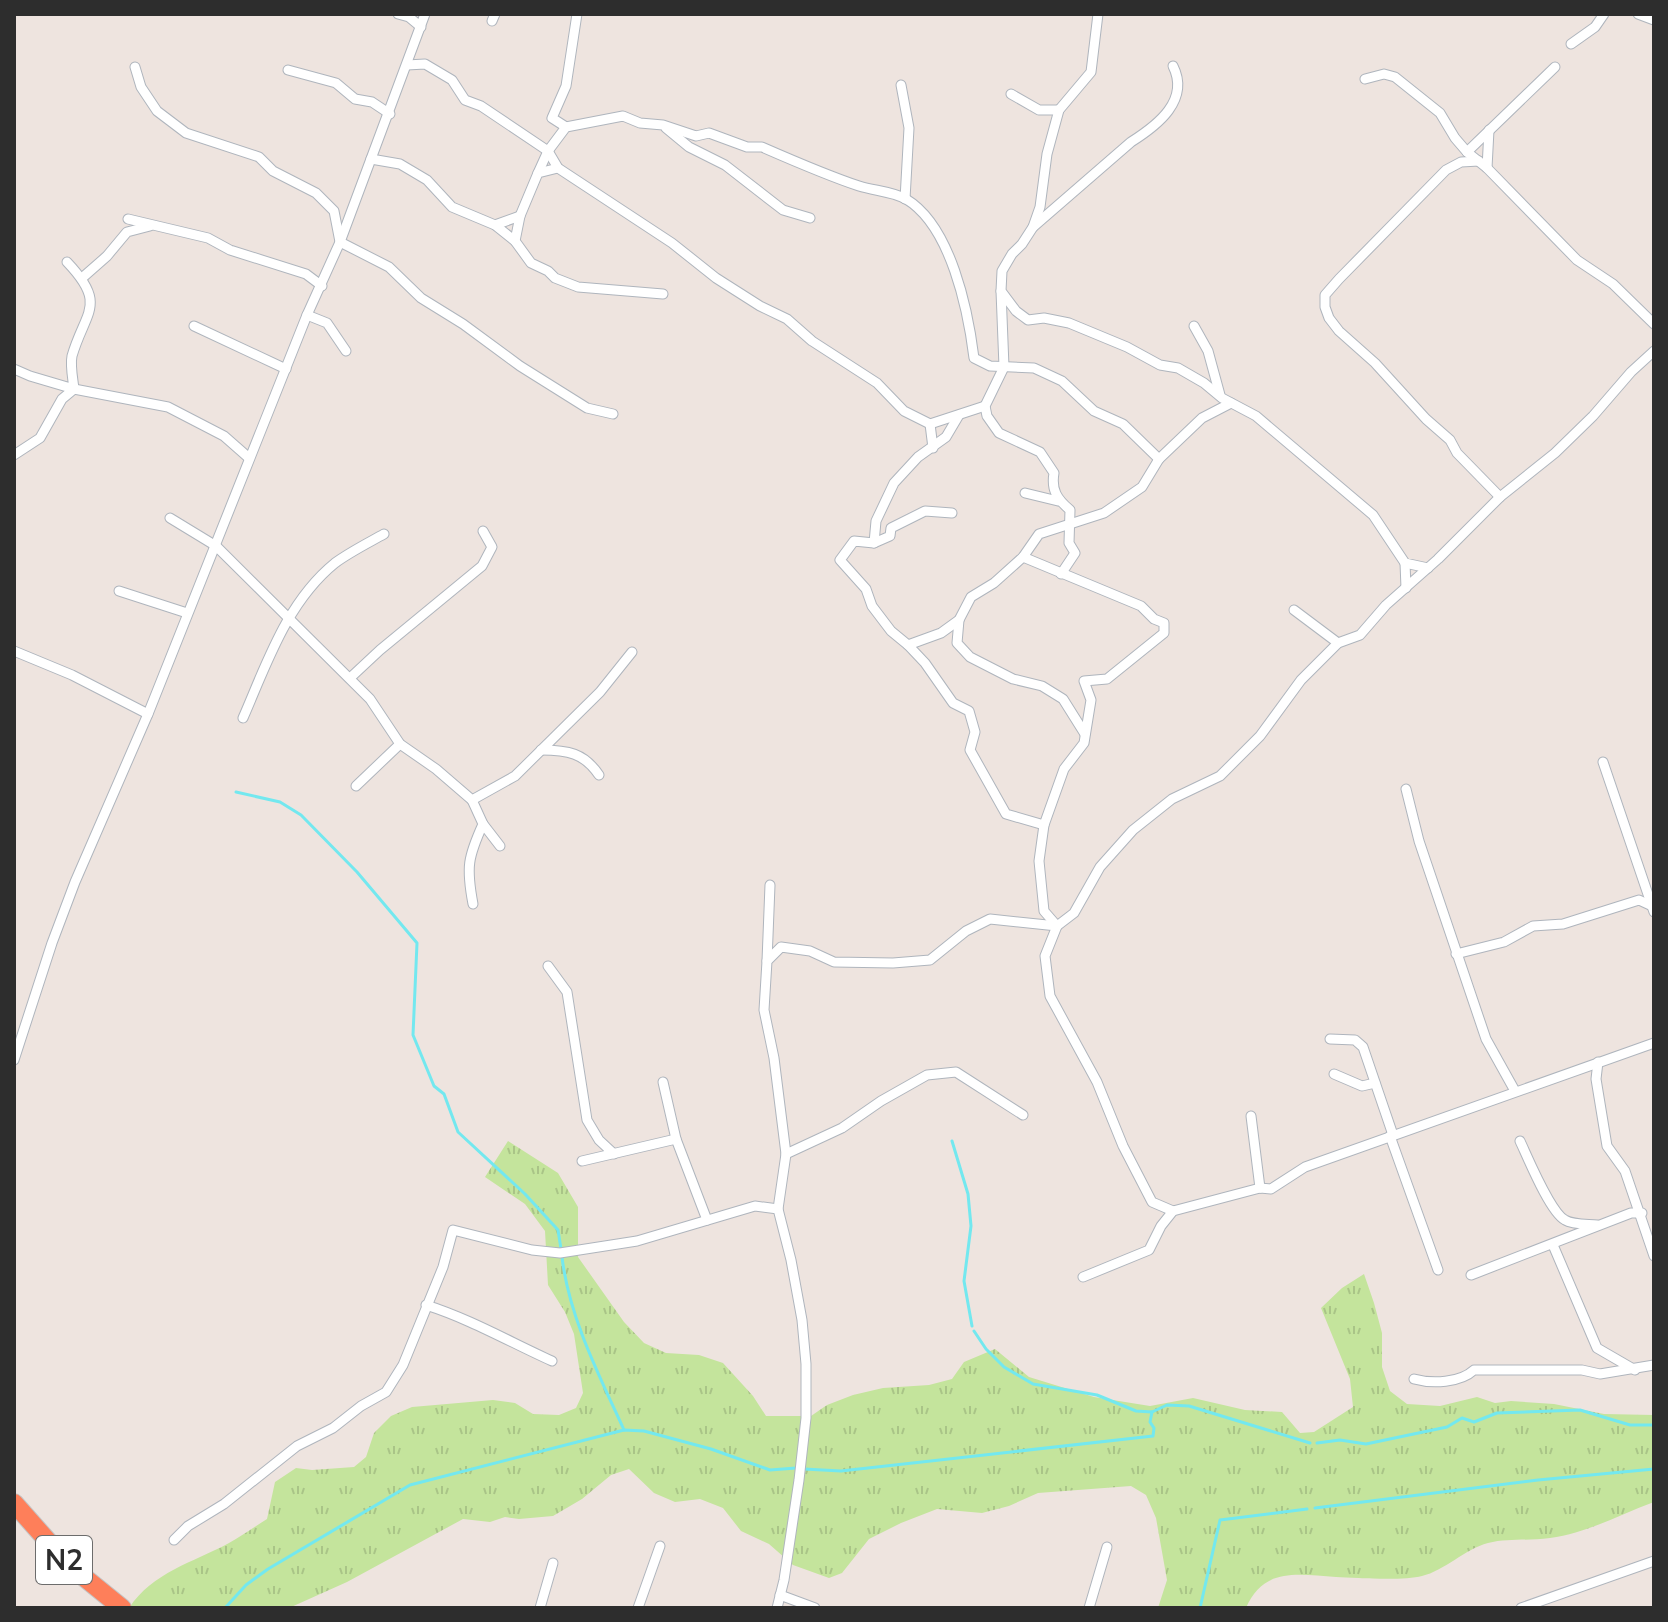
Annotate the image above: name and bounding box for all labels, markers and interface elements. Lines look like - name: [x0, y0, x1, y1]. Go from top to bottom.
- road number: N2: [36, 1536, 92, 1584]

